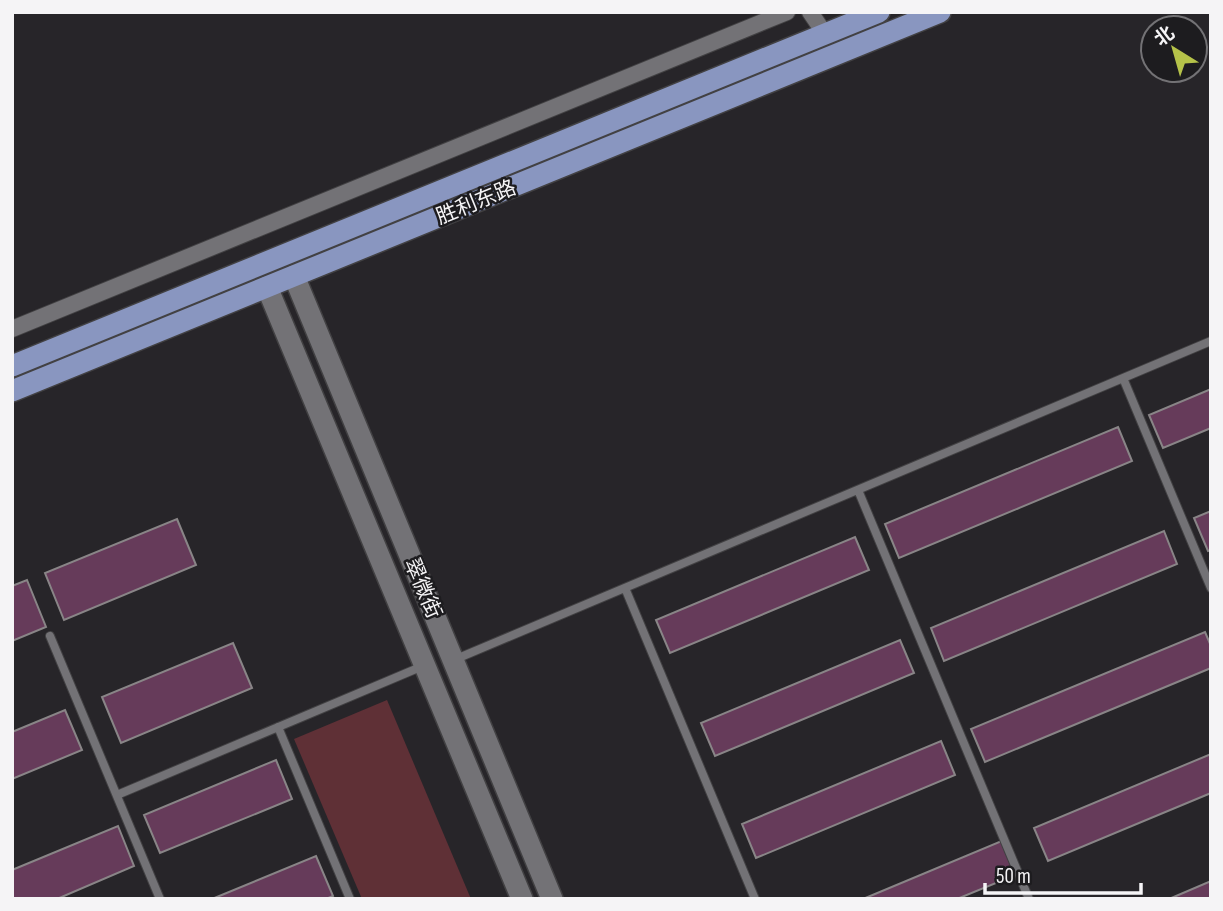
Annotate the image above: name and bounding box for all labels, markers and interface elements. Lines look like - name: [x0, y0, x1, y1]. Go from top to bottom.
- north arrow: [1139, 14, 1209, 84]
- text: 北: [1150, 22, 1179, 52]
- street label: 胜利东路: [433, 175, 520, 230]
- street label: 翠微街: [399, 554, 446, 622]
- scale bar: [985, 852, 1141, 896]
- text: 50 m: [996, 864, 1031, 889]

